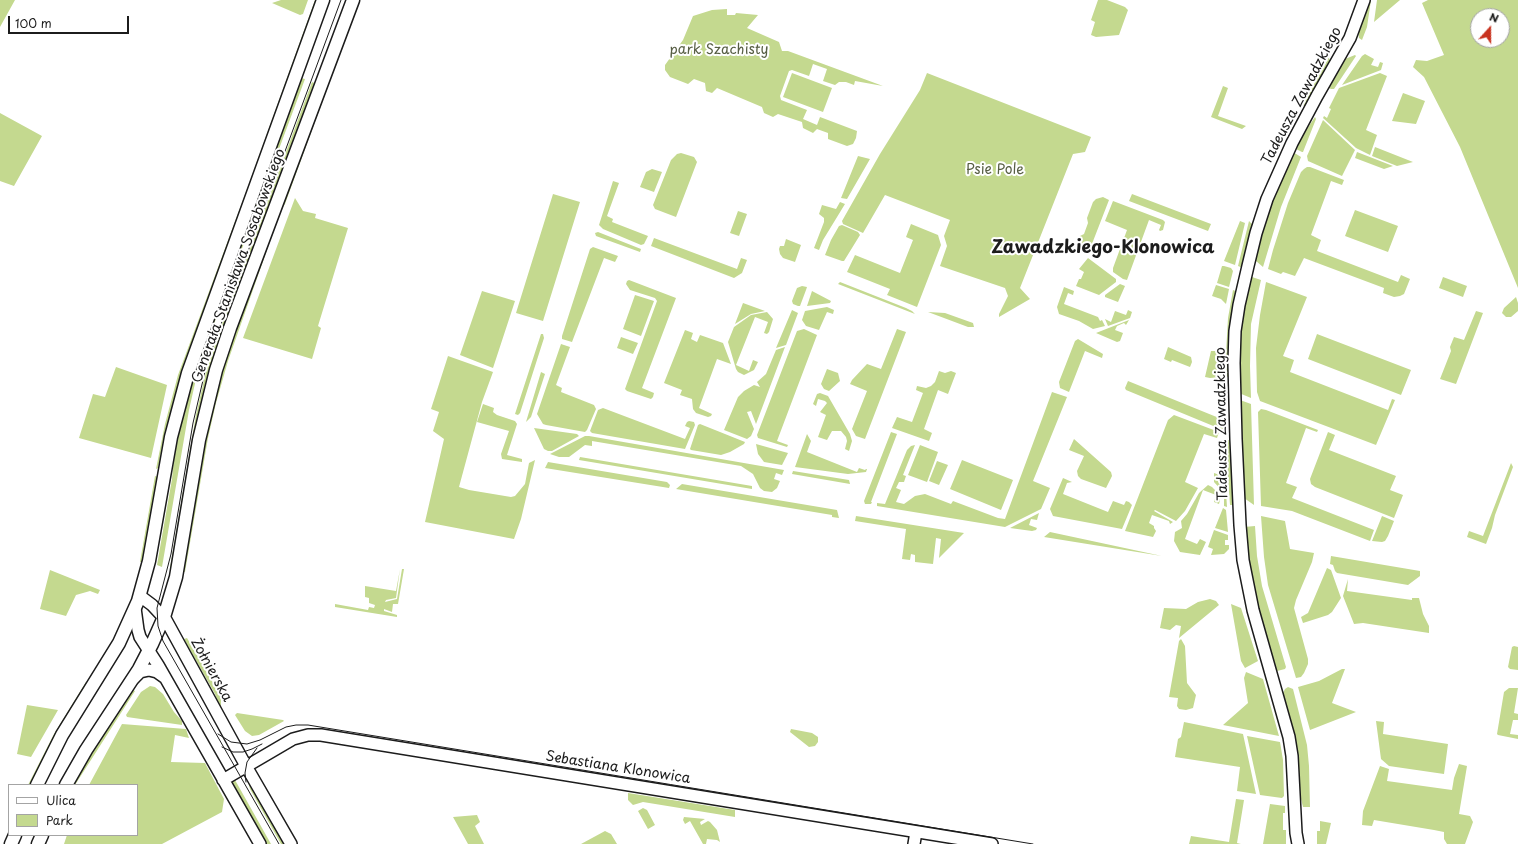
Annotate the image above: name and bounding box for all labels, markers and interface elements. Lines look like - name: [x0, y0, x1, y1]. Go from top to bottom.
- scale bar: [10, 8, 131, 34]
- north arrow: [1470, 8, 1510, 48]
- text: N: [1487, 8, 1501, 27]
- text: 100 m: [15, 14, 52, 32]
- street label: Tadeusza Zawadzkiego: [1258, 24, 1346, 168]
- park label: park Szachisty: [669, 42, 769, 58]
- street label: Generała Stanisława Sosabowskiego: [189, 147, 289, 385]
- park label: Psie Pole: [966, 162, 1024, 178]
- district label: Zawadzkiego-Klonowica: [991, 237, 1215, 259]
- street label: Tadeusza Zawadzkiego: [1212, 347, 1232, 501]
- street label: Żołnierska: [187, 635, 235, 705]
- street label: Sebastiana Klonowica: [544, 748, 692, 788]
- legend: [8, 784, 138, 836]
- text: Ulica: [46, 791, 76, 809]
- text: Park: [46, 811, 73, 829]

